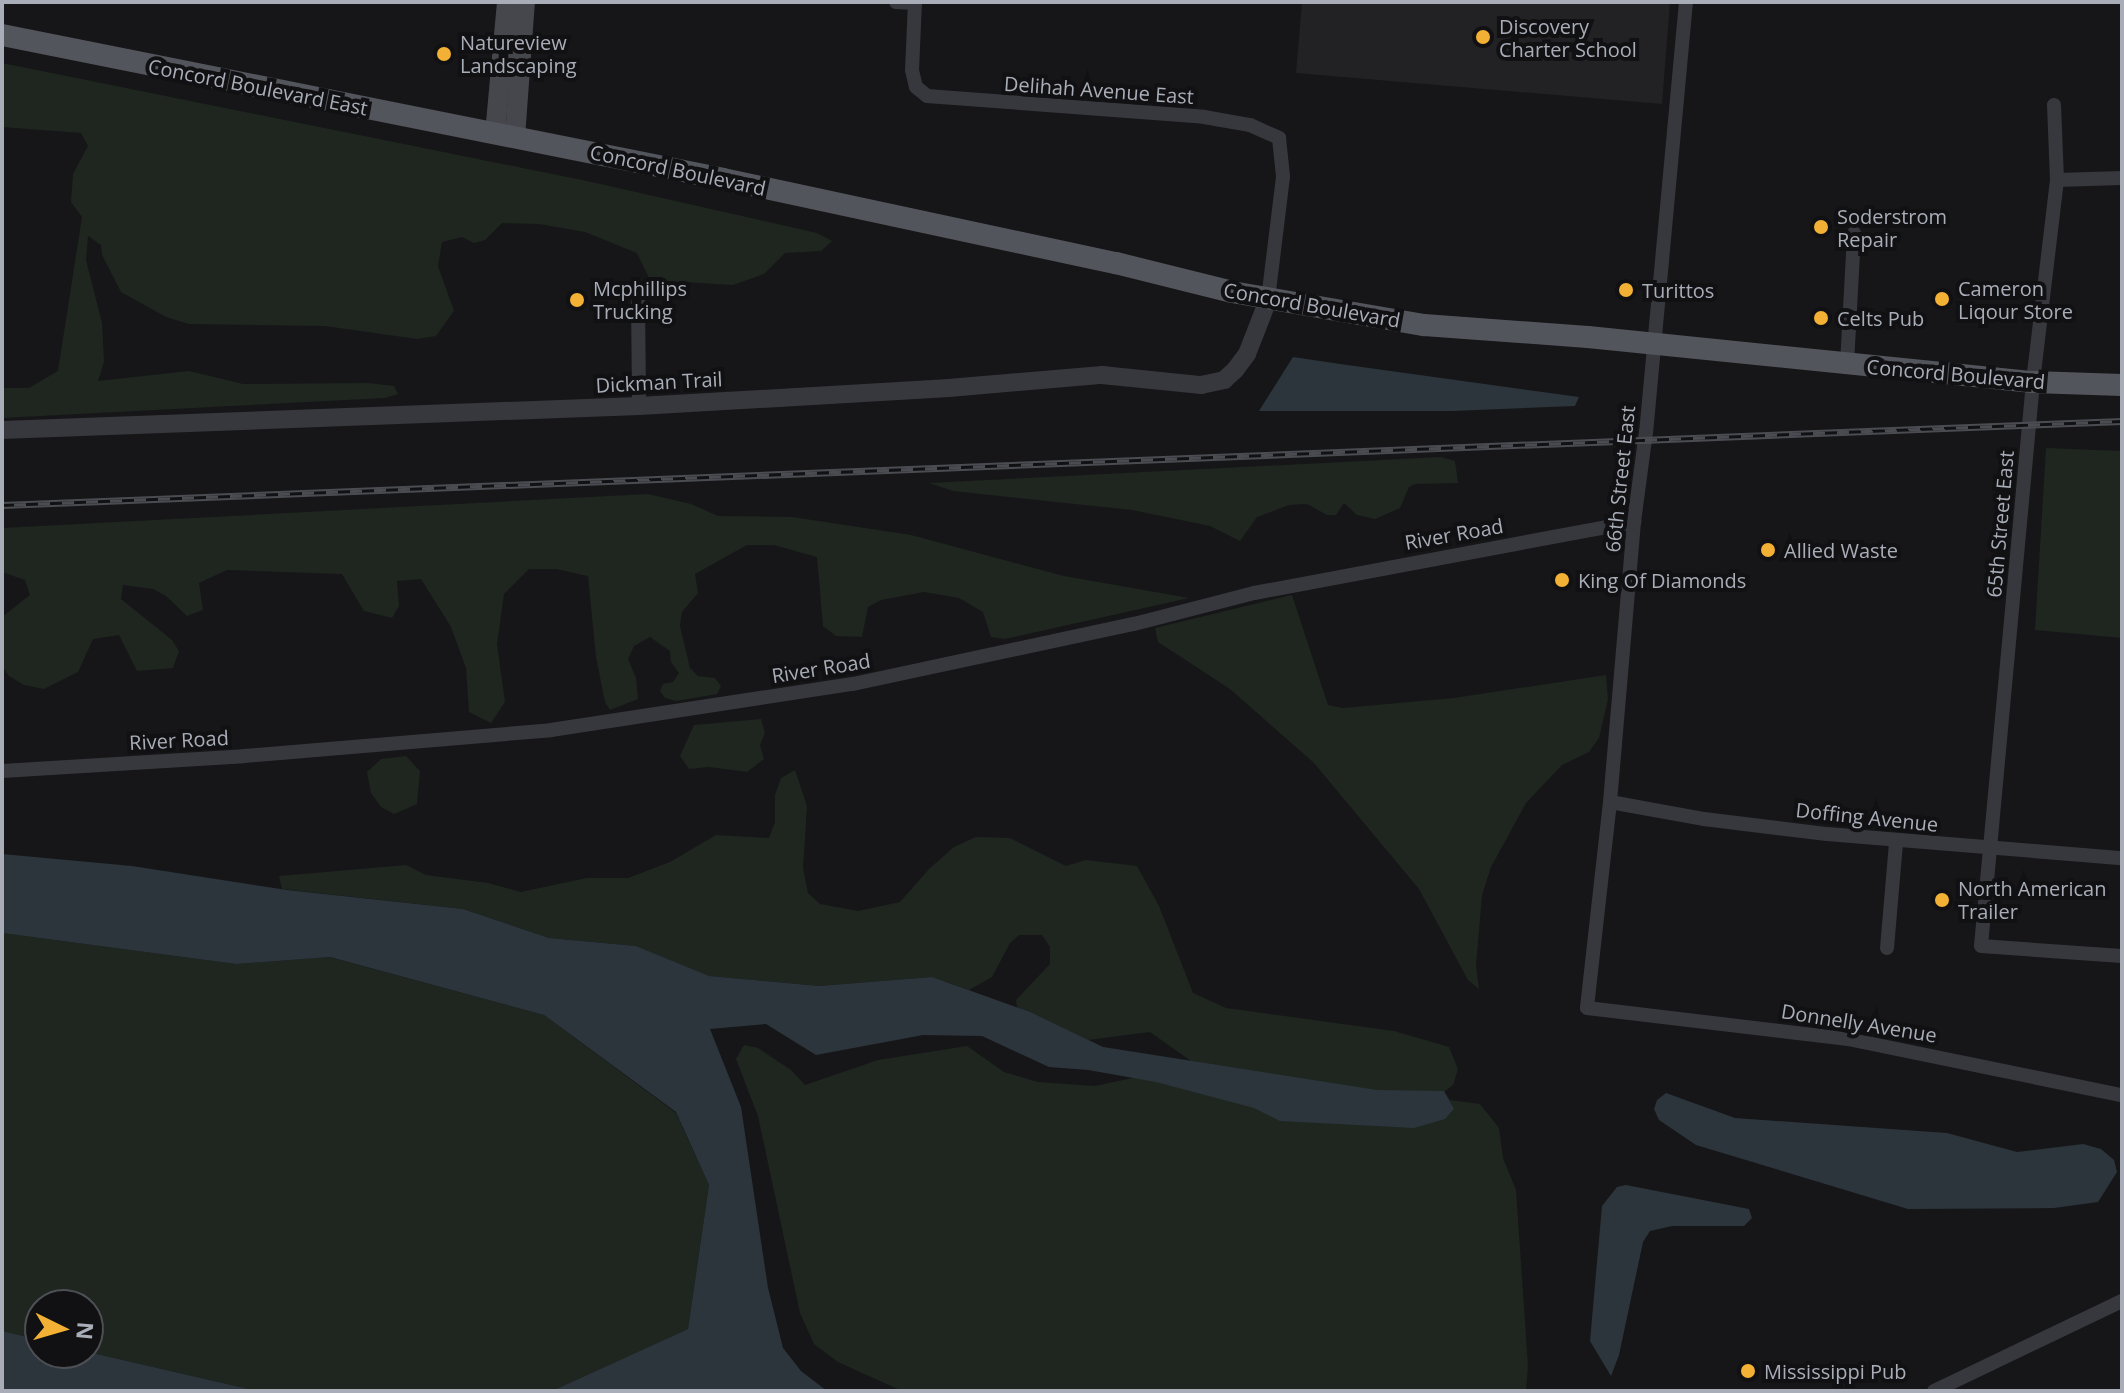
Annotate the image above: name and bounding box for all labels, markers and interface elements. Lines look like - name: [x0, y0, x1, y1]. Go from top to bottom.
- place label: Discovery Charter School: [1499, 14, 1637, 61]
- marker: Discovery Charter School: [1474, 28, 1492, 46]
- place label: Natureview Landscaping: [460, 30, 577, 77]
- marker: Natureview Landscaping: [435, 45, 453, 63]
- street label: Concord Boulevard East: [146, 54, 370, 120]
- street label: Delihah Avenue East: [1003, 71, 1195, 109]
- street label: Concord Boulevard: [588, 140, 768, 200]
- place label: Soderstrom Repair: [1837, 204, 1947, 251]
- marker: Soderstrom Repair: [1812, 218, 1830, 236]
- place label: Mcphillips Trucking: [593, 276, 687, 323]
- place label: Cameron Liqour Store: [1958, 276, 2073, 323]
- street label: Concord Boulevard: [1222, 278, 1402, 332]
- place label: Turittos: [1642, 278, 1714, 302]
- marker: Turittos: [1617, 281, 1635, 299]
- marker: Cameron Liqour Store: [1933, 290, 1951, 308]
- marker: Mcphillips Trucking: [568, 291, 586, 309]
- place label: Celts Pub: [1837, 306, 1924, 330]
- marker: Celts Pub: [1812, 309, 1830, 327]
- street label: Concord Boulevard: [1866, 354, 2046, 394]
- street label: Dickman Trail: [595, 367, 723, 397]
- street label: 66th Street East: [1600, 404, 1640, 554]
- street label: 65th Street East: [1982, 450, 2018, 598]
- street label: River Road: [1403, 514, 1505, 554]
- place label: Allied Waste: [1784, 538, 1898, 562]
- marker: Allied Waste: [1759, 541, 1777, 559]
- place label: King Of Diamonds: [1578, 568, 1746, 592]
- marker: King Of Diamonds: [1553, 571, 1571, 589]
- street label: River Road: [770, 648, 872, 688]
- street label: River Road: [129, 725, 229, 755]
- street label: Doffing Avenue: [1795, 798, 1939, 836]
- place label: North American Trailer: [1958, 876, 2106, 923]
- marker: North American Trailer: [1933, 891, 1951, 909]
- street label: Donnelly Avenue: [1779, 999, 1939, 1047]
- north arrow: [24, 1289, 104, 1369]
- text: N: [70, 1321, 102, 1341]
- place label: Mississippi Pub: [1764, 1359, 1907, 1383]
- marker: Mississippi Pub: [1739, 1362, 1757, 1380]

